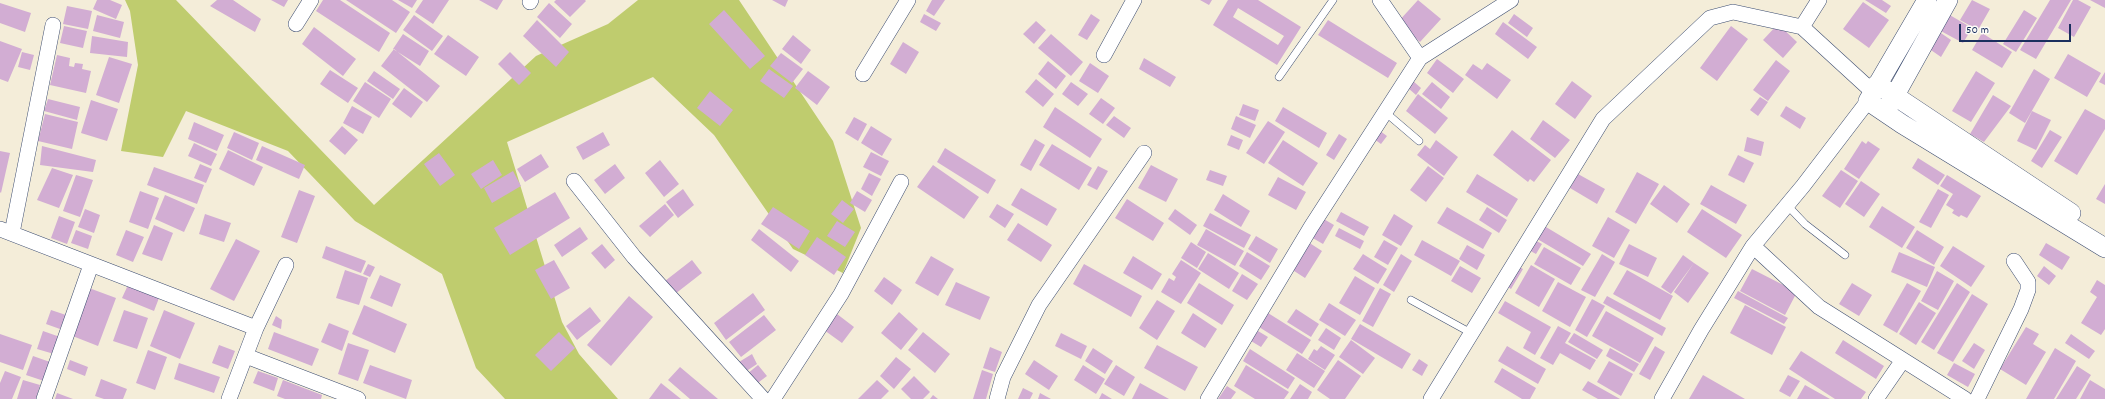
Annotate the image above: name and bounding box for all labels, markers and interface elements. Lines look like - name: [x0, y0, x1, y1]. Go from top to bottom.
- scale bar: [1961, 16, 2073, 42]
- text: 50 m: [1966, 22, 1989, 39]

